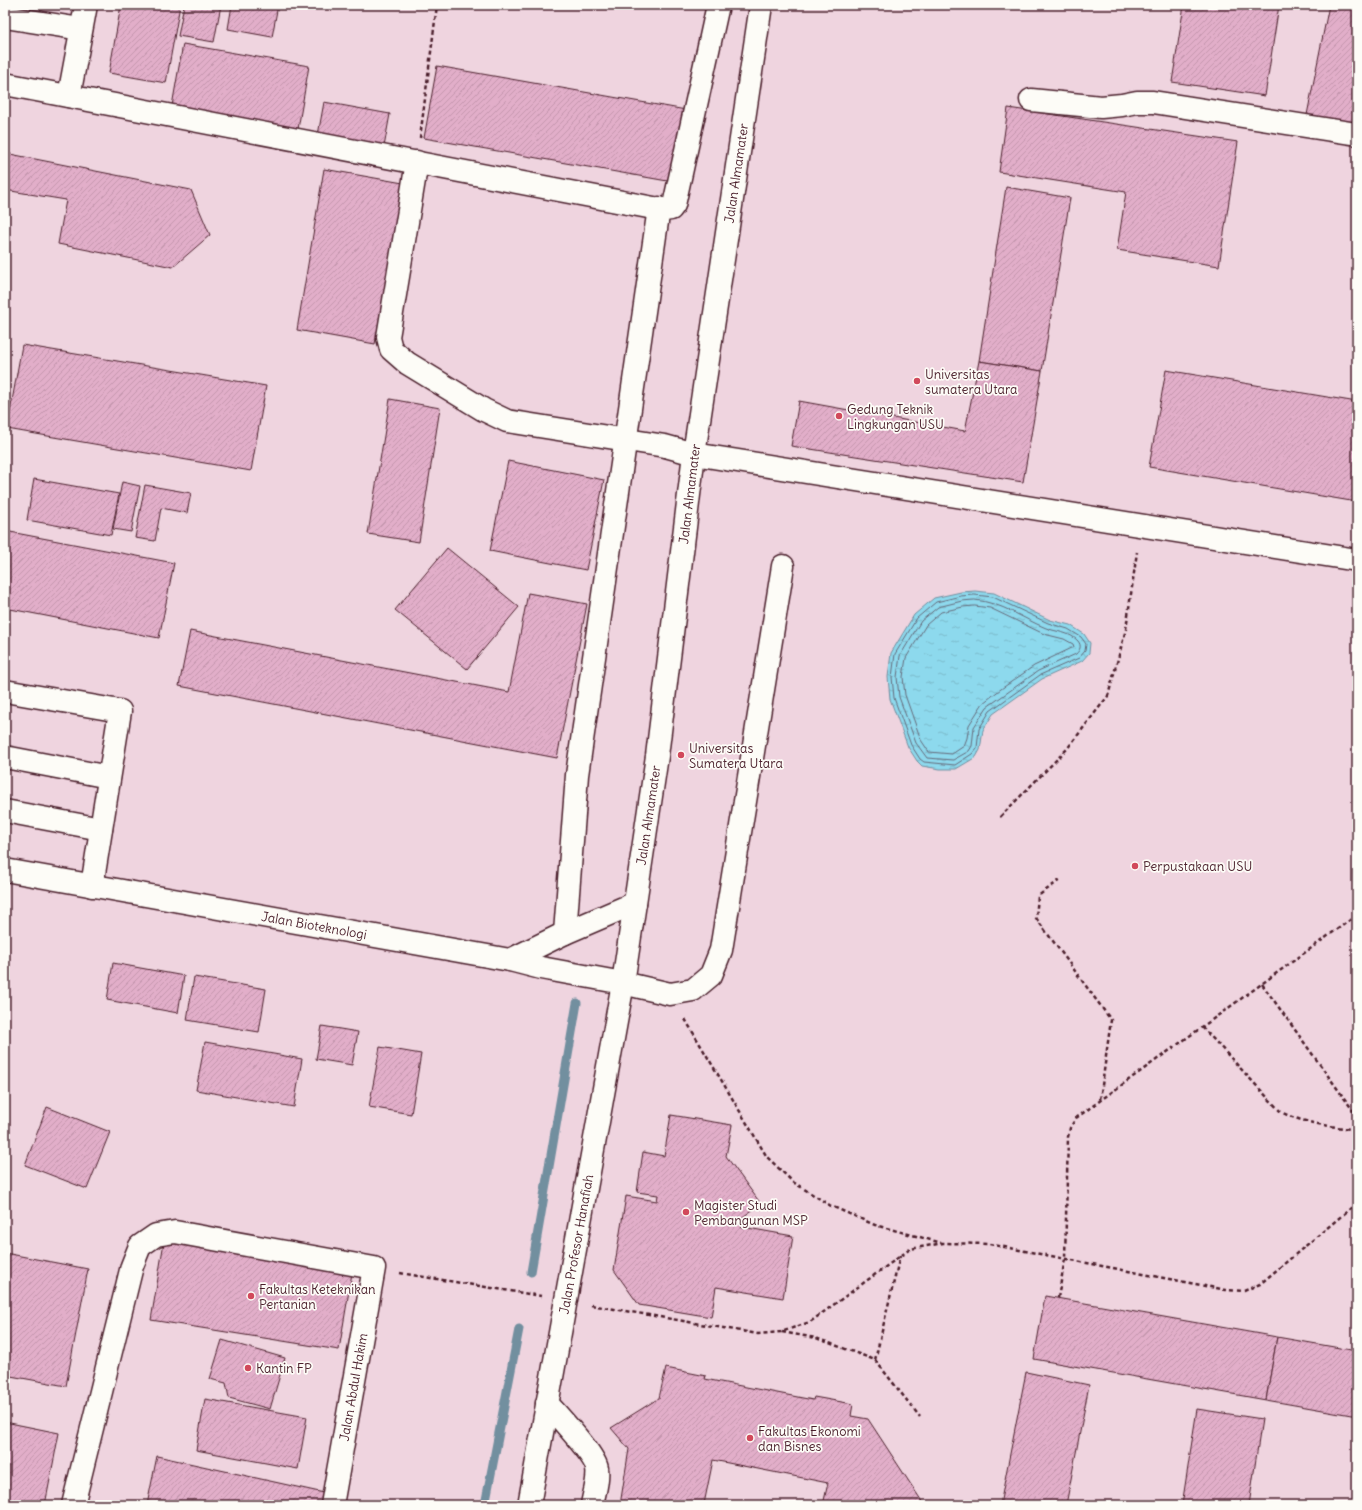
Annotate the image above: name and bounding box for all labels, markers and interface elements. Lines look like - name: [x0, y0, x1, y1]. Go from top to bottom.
- street label: Jalan Almamater: [721, 122, 752, 224]
- place label: Universitas sumatera Utara: [925, 366, 1018, 398]
- marker: Universitas sumatera Utara: [912, 376, 922, 386]
- place label: Gedung Teknik Lingkungan USU: [847, 401, 944, 433]
- marker: Gedung Teknik Lingkungan USU: [834, 411, 844, 421]
- street label: Jalan Almamater: [675, 442, 704, 545]
- place label: Universitas Sumatera Utara: [689, 740, 783, 772]
- marker: Universitas Sumatera Utara: [676, 750, 686, 760]
- street label: Jalan Almamater: [633, 764, 665, 866]
- place label: Perpustakaan USU: [1143, 858, 1252, 875]
- marker: Perpustakaan USU: [1130, 861, 1140, 871]
- street label: Jalan Bioteknologi: [260, 908, 368, 943]
- street label: Jalan Profesor Hanafiah: [556, 1173, 597, 1316]
- place label: Magister Studi Pembangunan MSP: [694, 1197, 808, 1229]
- marker: Magister Studi Pembangunan MSP: [681, 1207, 691, 1217]
- place label: Fakultas Keteknikan Pertanian: [259, 1281, 376, 1313]
- marker: Fakultas Keteknikan Pertanian: [246, 1291, 256, 1301]
- street label: Jalan Abdul Hakim: [336, 1332, 371, 1442]
- place label: Kantin FP: [256, 1360, 312, 1377]
- marker: Kantin FP: [243, 1363, 253, 1373]
- place label: Fakultas Ekonomi dan Bisnes: [758, 1423, 861, 1455]
- marker: Fakultas Ekonomi dan Bisnes: [745, 1433, 755, 1443]

